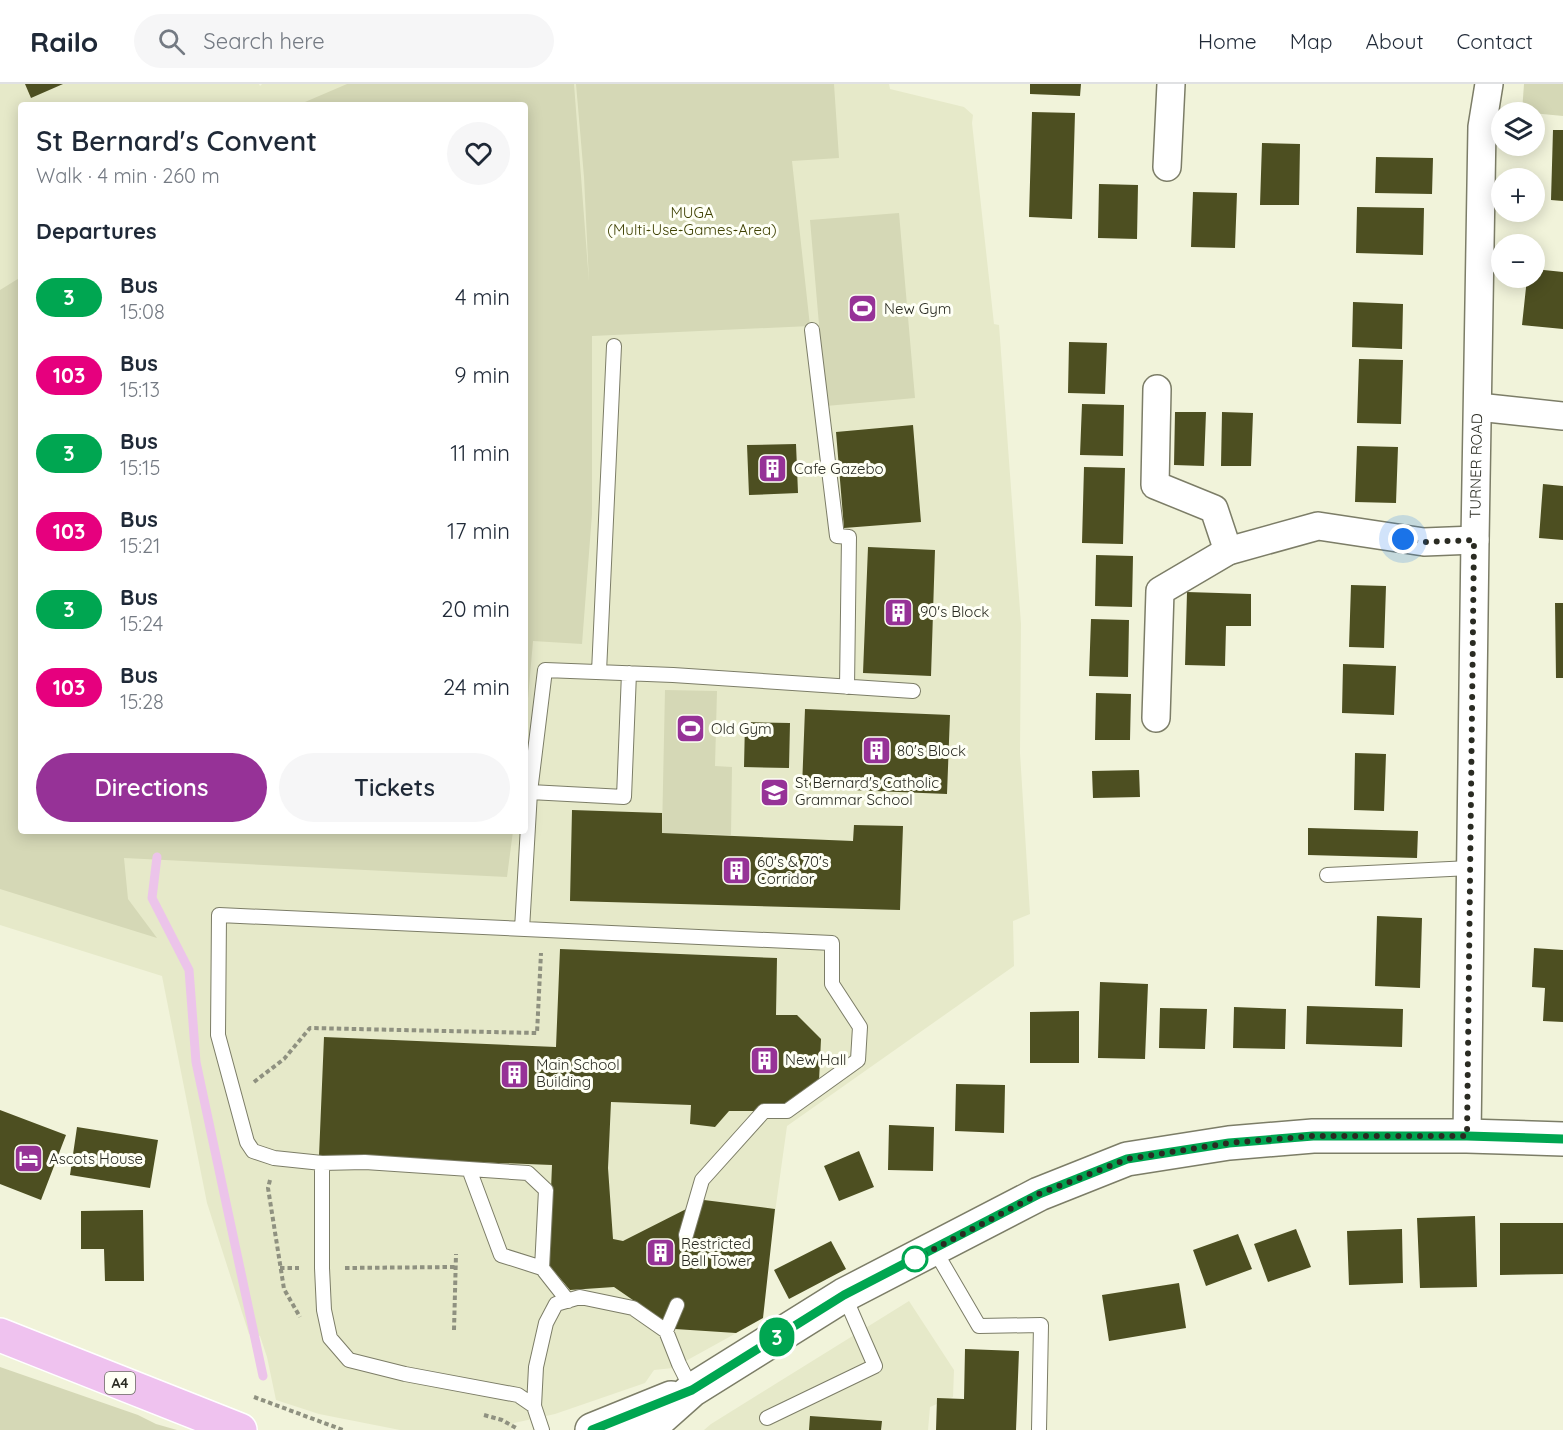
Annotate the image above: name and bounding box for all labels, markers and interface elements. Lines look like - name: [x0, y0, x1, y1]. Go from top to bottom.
- search box: [134, 14, 554, 68]
- text: Railo: [30, 24, 98, 59]
- icon: search: [155, 25, 188, 58]
- text: Search here: [203, 27, 325, 55]
- text: Home: [1198, 28, 1257, 54]
- text: Map: [1290, 28, 1333, 54]
- text: About: [1366, 28, 1424, 54]
- text: Contact: [1457, 28, 1533, 54]
- map controls: [1491, 102, 1545, 288]
- button: layers: [1491, 102, 1545, 156]
- button: heart: [447, 122, 510, 185]
- text: St Bernard's Convent: [36, 123, 317, 158]
- text: Walk · 4 min · 260 m: [36, 163, 220, 188]
- button: +: [1491, 168, 1545, 222]
- park label: MUGA (Multi-Use-Games-Area): [607, 203, 777, 239]
- text: Departures: [36, 217, 157, 245]
- button: −: [1491, 234, 1545, 288]
- text: Bus: [120, 271, 158, 299]
- text: 4 min: [455, 283, 510, 311]
- text: 3: [63, 284, 75, 310]
- sports icon: New Gym: [847, 293, 879, 325]
- text: 15:08: [120, 299, 165, 324]
- place label: New Gym: [884, 299, 951, 318]
- text: Bus: [120, 349, 158, 377]
- text: 9 min: [454, 361, 510, 389]
- text: 103: [53, 362, 85, 388]
- text: 15:13: [120, 377, 160, 402]
- street label: TURNER ROAD: [1465, 413, 1486, 519]
- text: Bus: [120, 427, 158, 455]
- text: 11 min: [450, 439, 510, 467]
- text: 3: [63, 440, 75, 466]
- building icon: Cafe Gazebo: [757, 453, 789, 485]
- text: 15:15: [120, 455, 160, 480]
- place label: Cafe Gazebo: [794, 459, 884, 478]
- text: Bus: [120, 505, 158, 533]
- text: 17 min: [447, 517, 510, 545]
- text: 103: [53, 518, 85, 544]
- your location: [1388, 524, 1418, 554]
- text: 15:21: [120, 533, 161, 558]
- text: Bus: [120, 583, 158, 611]
- text: 20 min: [441, 595, 510, 623]
- text: 3: [63, 596, 75, 622]
- building icon: 90's Block: [883, 596, 915, 628]
- place label: 90's Block: [920, 602, 989, 621]
- text: 15:24: [120, 611, 163, 636]
- text: Bus: [120, 661, 158, 689]
- text: 24 min: [443, 673, 510, 701]
- text: 103: [53, 674, 85, 700]
- text: 15:28: [120, 689, 164, 714]
- sports icon: Old Gym: [674, 713, 706, 745]
- place label: Old Gym: [711, 719, 772, 738]
- building icon: 80's Block: [860, 735, 892, 767]
- place label: 80's Block: [897, 741, 966, 760]
- button: Directions: [36, 753, 267, 822]
- button: Tickets: [279, 753, 510, 822]
- place label: St Bernard's Catholic Grammar School: [795, 773, 939, 809]
- school or university icon: St Bernard's Catholic Grammar School: [758, 776, 790, 808]
- place label: 60's & 70's Corridor: [757, 852, 829, 888]
- building icon: 60's & 70's Corridor: [720, 855, 752, 887]
- building icon: New Hall: [748, 1044, 780, 1076]
- place label: New Hall: [785, 1050, 847, 1069]
- place label: Main School Building: [536, 1055, 620, 1091]
- building icon: Main School Building: [499, 1058, 531, 1090]
- hotel icon: Ascots House: [12, 1143, 44, 1175]
- place label: Ascots House: [49, 1149, 143, 1168]
- place label: Restricted Bell Tower: [681, 1234, 752, 1270]
- building icon: Restricted Bell Tower: [644, 1237, 676, 1269]
- unlabelled marker: [902, 1246, 928, 1272]
- line badge: 3: [758, 1318, 796, 1356]
- text: 3: [771, 1324, 783, 1350]
- road number: A4: [105, 1372, 135, 1394]

